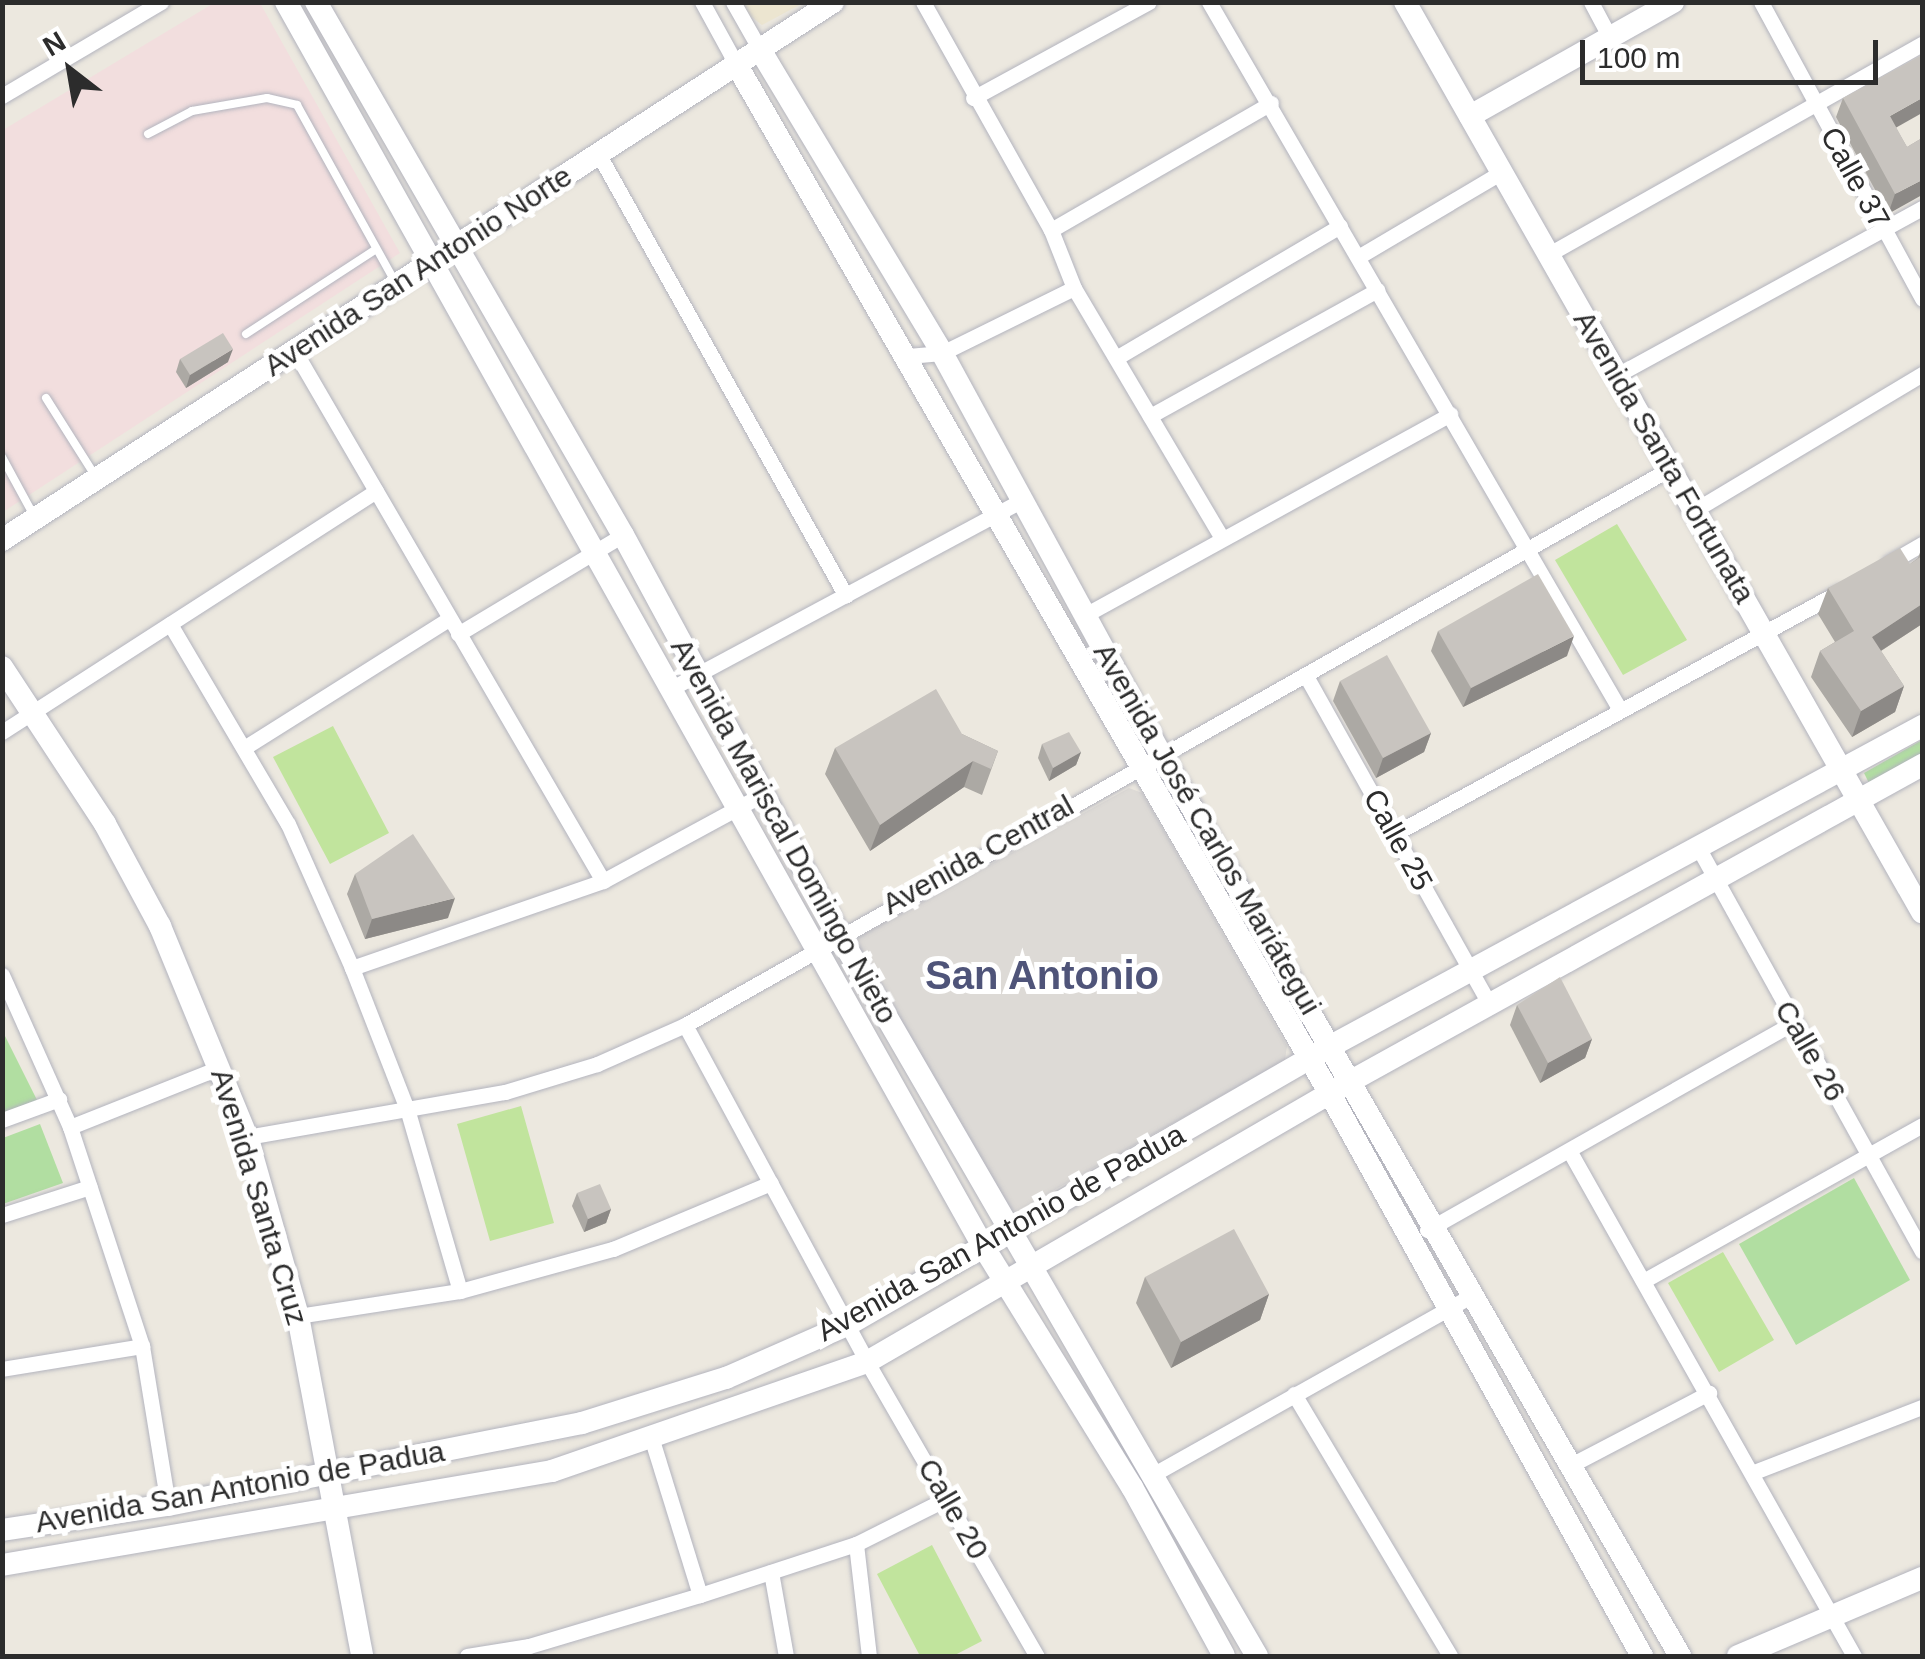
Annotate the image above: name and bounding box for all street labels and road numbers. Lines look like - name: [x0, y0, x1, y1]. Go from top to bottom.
- street label: Calle 37: [1813, 121, 1897, 235]
- street label: Avenida San Antonio Norte: [257, 157, 579, 385]
- street label: Avenida Santa Fortunata: [1566, 305, 1762, 609]
- street label: Avenida Mariscal Domingo Nieto: [663, 632, 905, 1030]
- street label: Avenida José Carlos Mariátegui: [1086, 637, 1328, 1021]
- street label: Calle 25: [1356, 783, 1440, 897]
- street label: Avenida Central: [876, 788, 1080, 922]
- street label: Calle 26: [1767, 994, 1853, 1108]
- street label: Avenida Santa Cruz: [203, 1064, 315, 1330]
- street label: Avenida San Antonio de Padua: [810, 1116, 1192, 1350]
- street label: Avenida San Antonio de Padua: [32, 1433, 448, 1541]
- street label: Calle 20: [910, 1452, 996, 1566]

